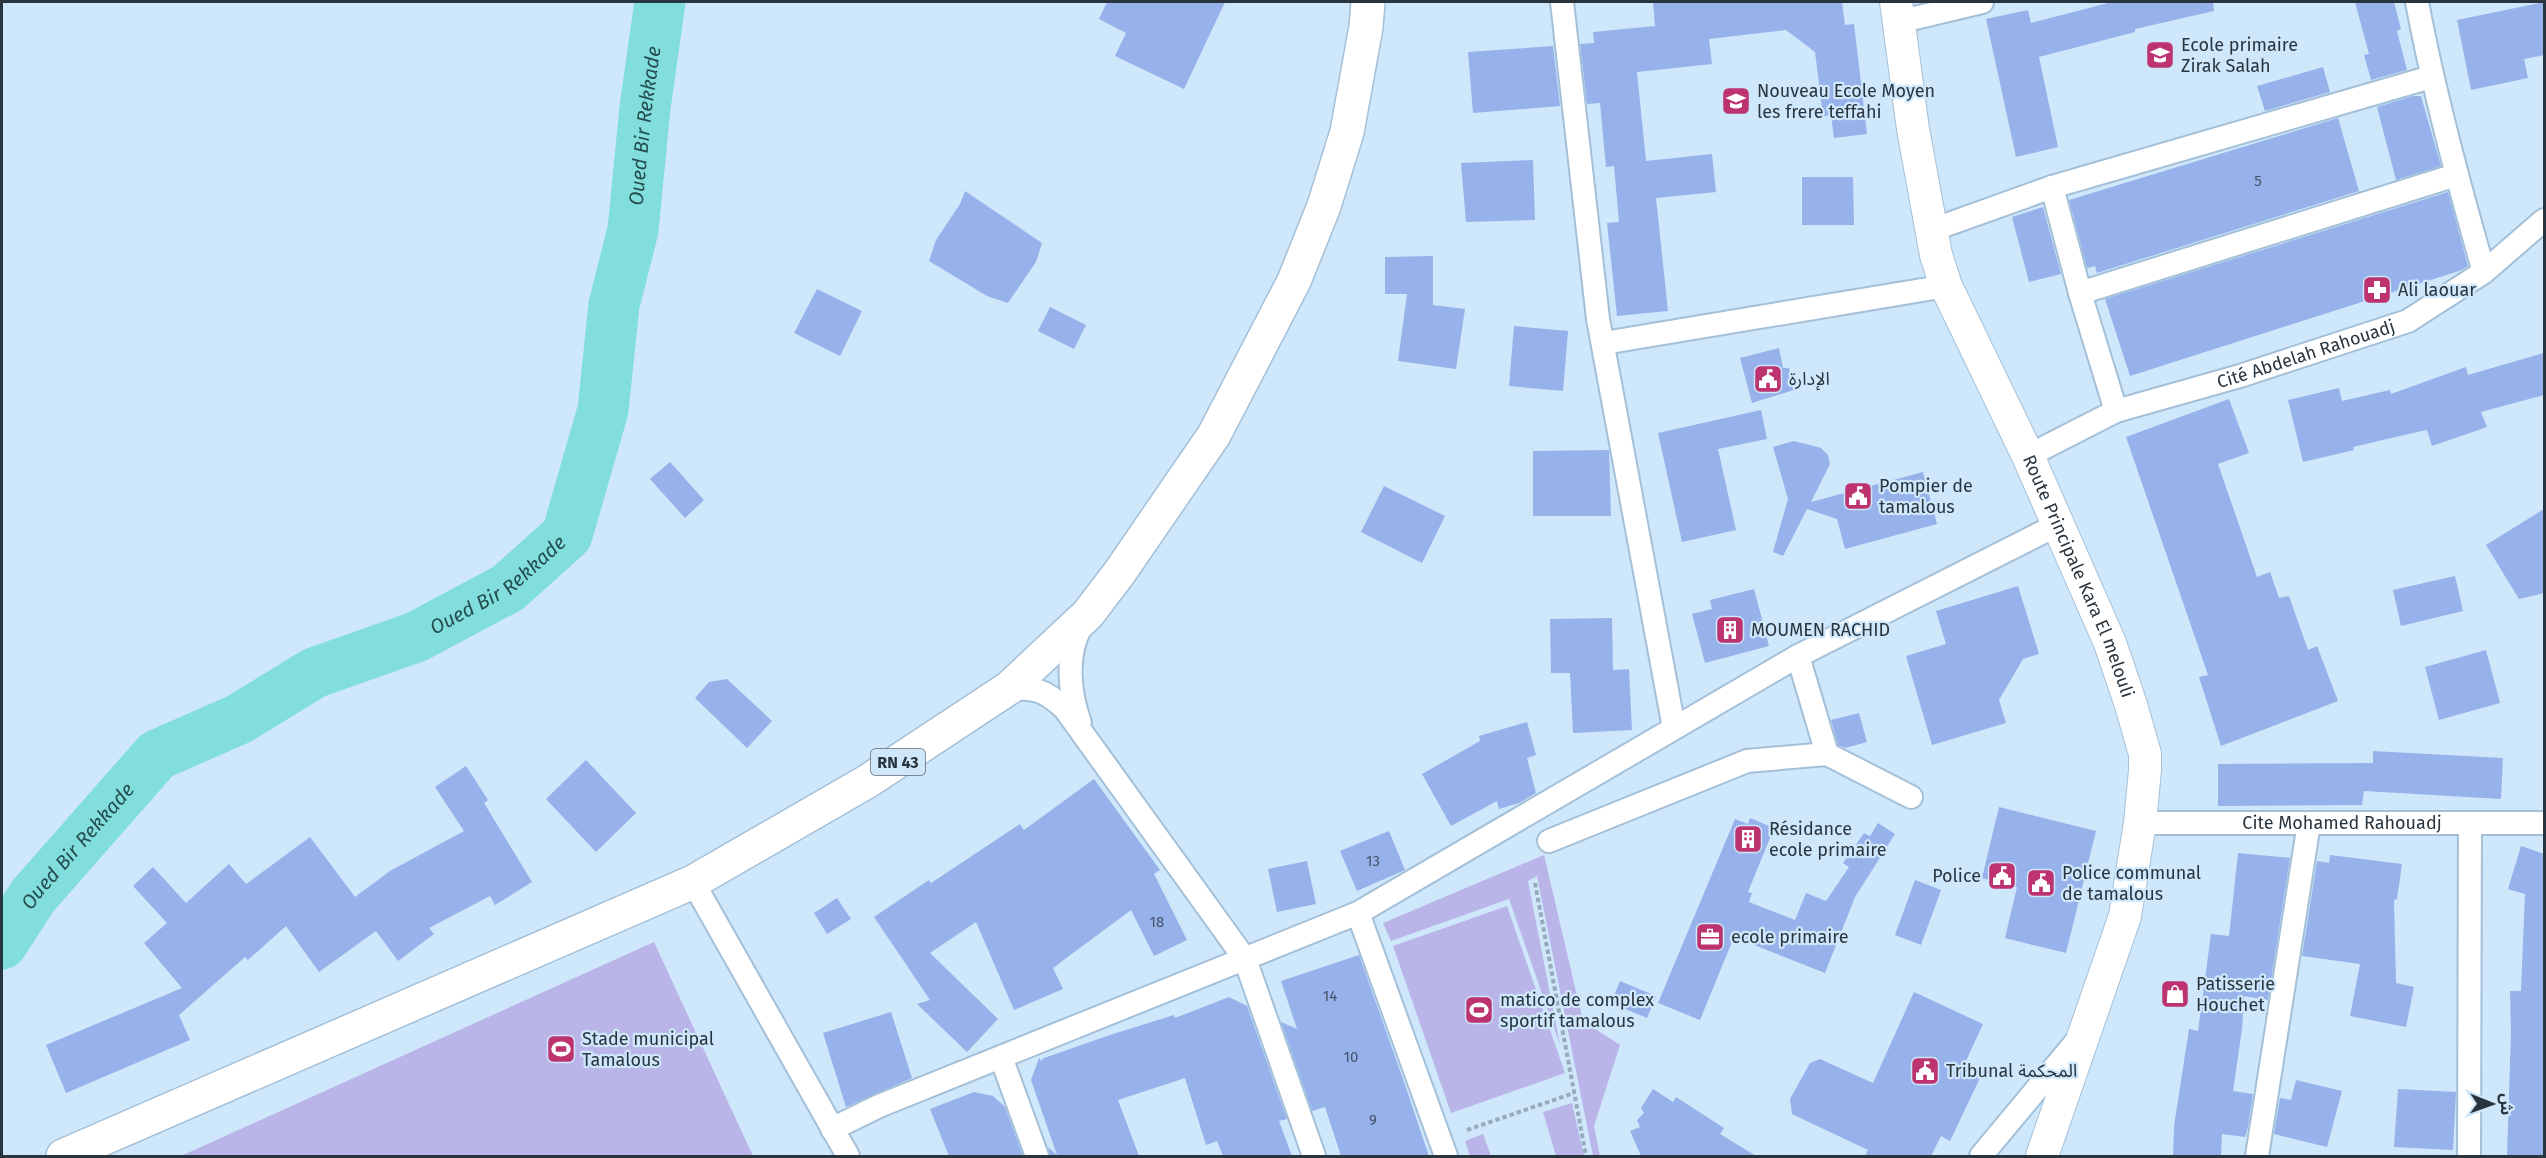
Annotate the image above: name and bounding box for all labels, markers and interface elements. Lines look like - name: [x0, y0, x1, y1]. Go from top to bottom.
- place label: Ecole primaire Zirak Salah: [2181, 34, 2298, 77]
- school or university icon: Ecole primaire Zirak Salah: [2144, 39, 2176, 71]
- water label: Oued Bir Rekkade: [623, 45, 666, 207]
- place label: Nouveau Ecole Moyen les frere teffahi: [1757, 80, 1935, 123]
- school or university icon: Nouveau Ecole Moyen les frere teffahi: [1720, 85, 1752, 117]
- house number: 5: [2254, 172, 2262, 190]
- pharmacy icon: Ali laouar: [2361, 274, 2393, 306]
- place label: Ali laouar: [2398, 279, 2476, 301]
- street label: Cité Abdelah Rahouadj: [2214, 315, 2398, 393]
- public building icon: الإدارة: [1752, 363, 1784, 395]
- place label: الإدارة: [1789, 368, 1830, 391]
- street label: Route Principale Kara El melouli: [2018, 451, 2139, 700]
- place label: Pompier de tamalous: [1879, 475, 1973, 518]
- public building icon: Pompier de tamalous: [1842, 480, 1874, 512]
- water label: Oued Bir Rekkade: [426, 530, 571, 639]
- building icon: MOUMEN RACHID: [1714, 614, 1746, 646]
- place label: MOUMEN RACHID: [1751, 619, 1890, 641]
- road number: RN 43: [871, 749, 925, 775]
- water label: Oued Bir Rekkade: [16, 778, 139, 914]
- street label: Cite Mohamed Rahouadj: [2242, 812, 2442, 834]
- place label: Résidance ecole primaire: [1769, 818, 1887, 861]
- building icon: Résidance ecole primaire: [1732, 823, 1764, 855]
- house number: 13: [1366, 852, 1380, 870]
- public building icon: Police: [1986, 860, 2018, 892]
- place label: Police communal de tamalous: [2062, 862, 2201, 905]
- place label: Police: [1932, 865, 1981, 887]
- public building icon: Police communal de tamalous: [2025, 867, 2057, 899]
- house number: 18: [1150, 913, 1164, 931]
- office icon: ecole primaire: [1694, 921, 1726, 953]
- place label: ecole primaire: [1731, 926, 1849, 948]
- place label: Patisserie Houchet: [2196, 973, 2275, 1016]
- shop icon: Patisserie Houchet: [2159, 978, 2191, 1010]
- house number: 14: [1323, 987, 1337, 1005]
- place label: matico de complex sportif tamalous: [1500, 989, 1654, 1032]
- sports icon: matico de complex sportif tamalous: [1463, 994, 1495, 1026]
- place label: Stade municipal Tamalous: [582, 1028, 714, 1071]
- sports icon: Stade municipal Tamalous: [545, 1033, 577, 1065]
- house number: 10: [1344, 1048, 1358, 1066]
- public building icon: Tribunal المحكمة: [1909, 1055, 1941, 1087]
- place label: Tribunal المحكمة: [1946, 1060, 2077, 1082]
- north arrow: [2462, 1074, 2522, 1134]
- text: ش: [2497, 1093, 2516, 1115]
- house number: 9: [1369, 1111, 1377, 1129]

